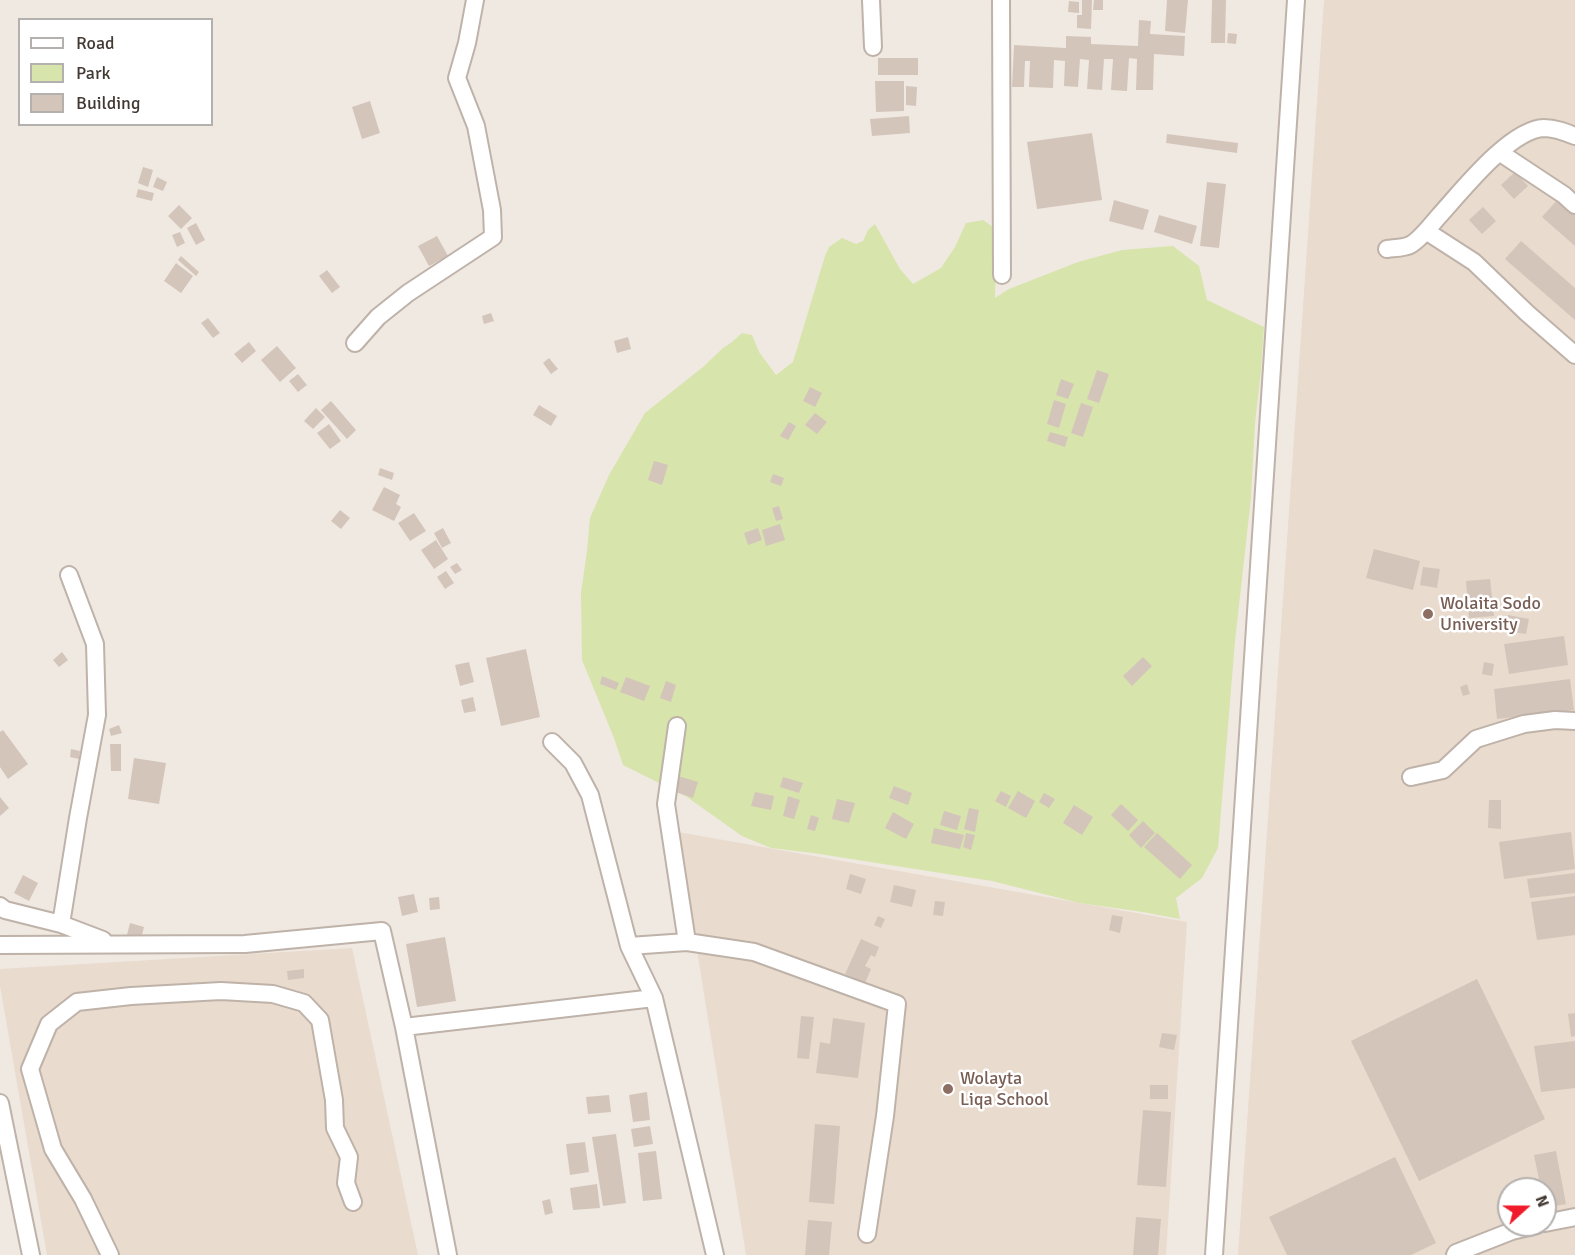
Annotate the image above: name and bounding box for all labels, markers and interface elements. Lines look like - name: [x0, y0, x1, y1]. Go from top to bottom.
- legend: [18, 18, 213, 126]
- text: Road: [76, 32, 115, 54]
- text: Park: [76, 62, 111, 84]
- text: Building: [76, 92, 140, 114]
- place label: Wolaita Sodo University: [1440, 593, 1541, 636]
- marker: Wolaita Sodo University: [1421, 607, 1435, 621]
- place label: Wolayta Liqa School: [960, 1068, 1049, 1110]
- marker: Wolayta Liqa School: [941, 1082, 955, 1096]
- north arrow: [1497, 1177, 1557, 1237]
- text: N: [1531, 1192, 1553, 1210]

